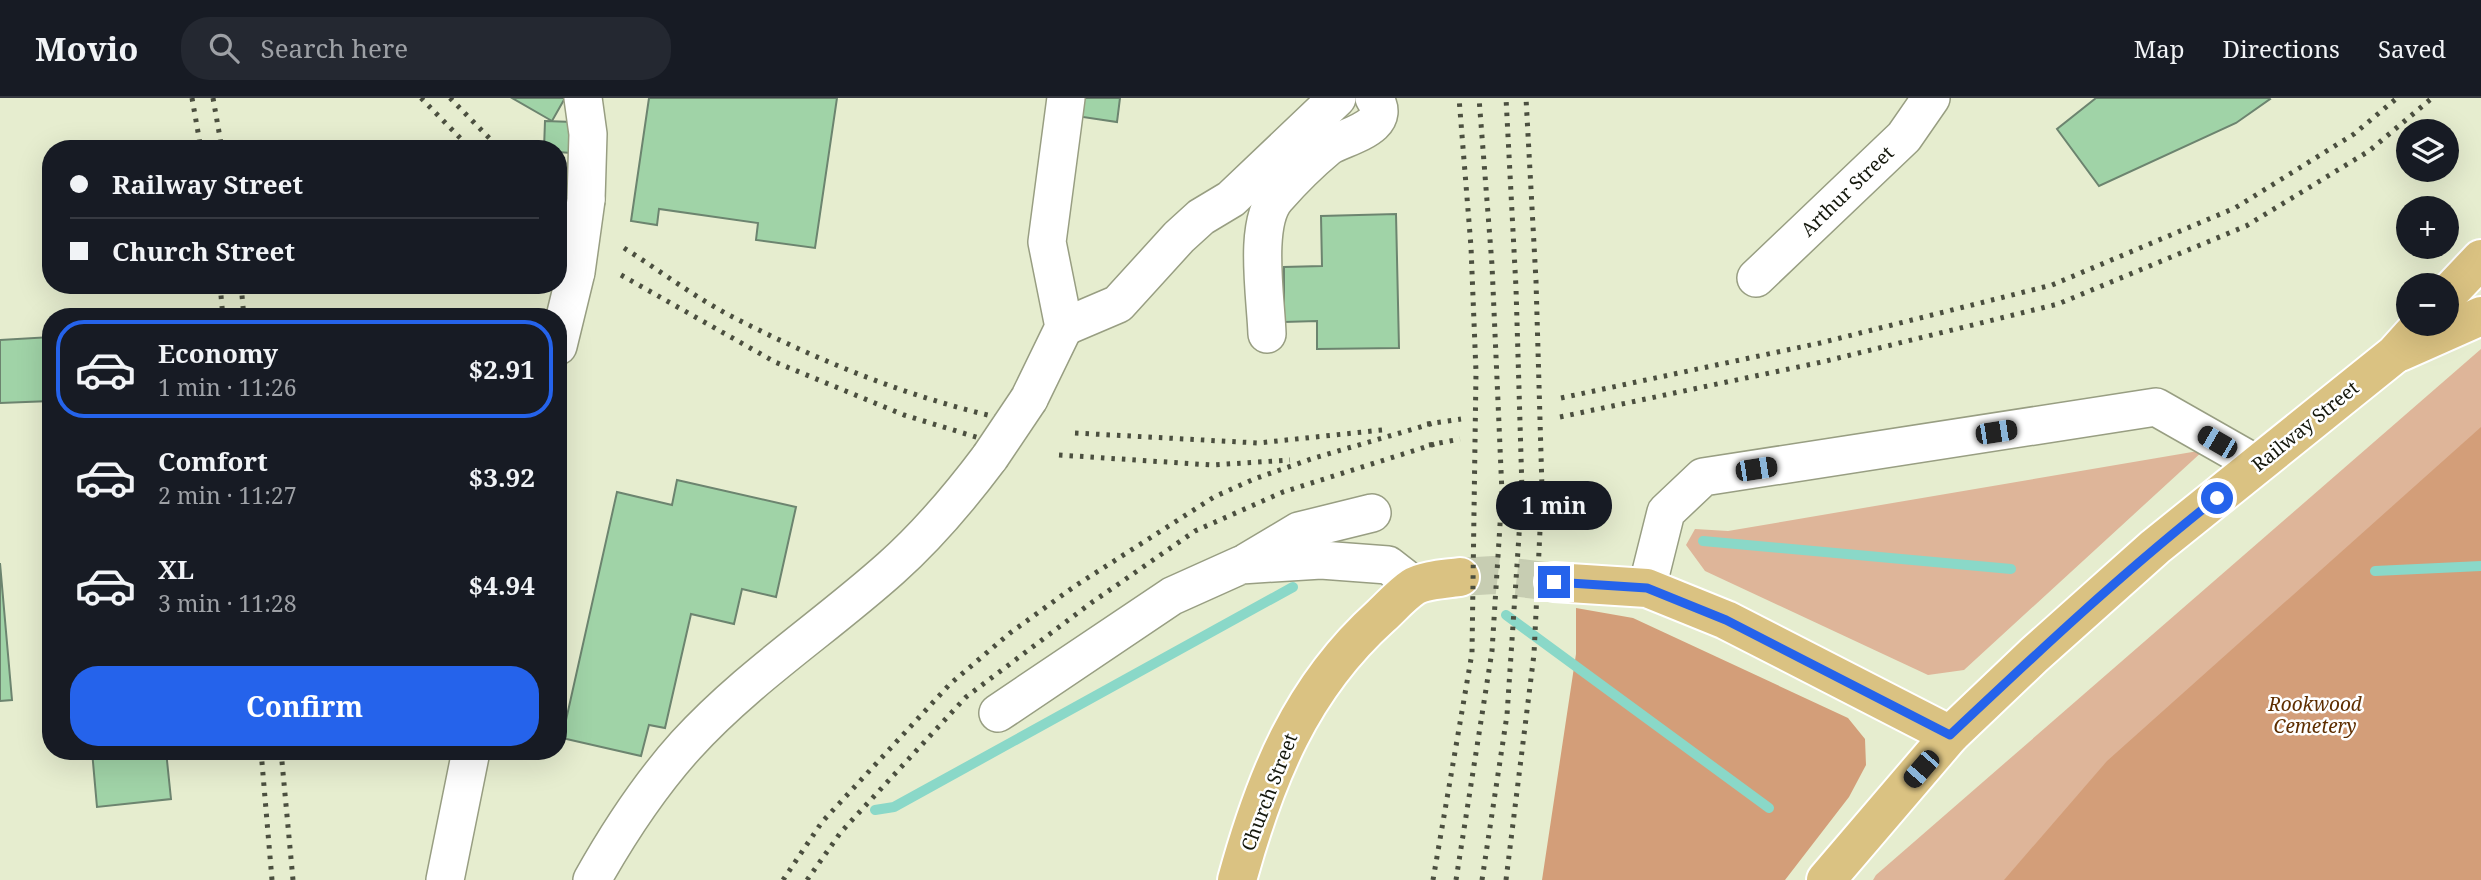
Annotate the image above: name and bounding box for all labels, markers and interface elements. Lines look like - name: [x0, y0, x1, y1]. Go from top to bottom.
- search box: [181, 17, 671, 80]
- text: Movio: [35, 26, 139, 71]
- icon: search: [205, 29, 243, 67]
- text: Search here: [261, 30, 408, 66]
- text: Map: [2134, 32, 2185, 65]
- text: Directions: [2223, 32, 2340, 65]
- text: Saved: [2378, 32, 2446, 65]
- map controls: [2396, 119, 2459, 336]
- button: layers: [2396, 119, 2459, 182]
- street label: Arthur Street: [1795, 140, 1899, 242]
- text: Railway Street: [112, 166, 303, 202]
- button: +: [2396, 196, 2459, 259]
- text: Church Street: [112, 233, 295, 269]
- button: −: [2396, 273, 2459, 336]
- text: Economy: [158, 335, 278, 371]
- icon: car: [74, 338, 137, 401]
- text: $2.91: [469, 351, 535, 387]
- text: 1 min · 11:26: [158, 371, 296, 403]
- street label: Railway Street: [2246, 375, 2364, 477]
- car: [1974, 418, 2019, 446]
- car: [2194, 422, 2241, 462]
- text: Comfort: [158, 443, 268, 479]
- icon: car: [74, 446, 137, 509]
- car: [1734, 455, 1779, 483]
- text: $3.92: [469, 459, 535, 495]
- text: 2 min · 11:27: [158, 479, 296, 511]
- callout: 1 min: [1496, 480, 1612, 530]
- route start: [2201, 482, 2233, 514]
- text: 1 min: [1521, 489, 1587, 521]
- text: XL: [158, 551, 194, 587]
- icon: car: [74, 554, 137, 617]
- route end: [1538, 566, 1570, 598]
- text: $4.94: [469, 567, 535, 603]
- text: 3 min · 11:28: [158, 587, 296, 619]
- button: Confirm: [70, 666, 539, 746]
- park label: Rookwood Cemetery: [2267, 691, 2363, 739]
- street label: Church Street: [1235, 729, 1303, 855]
- car: [1900, 746, 1943, 792]

